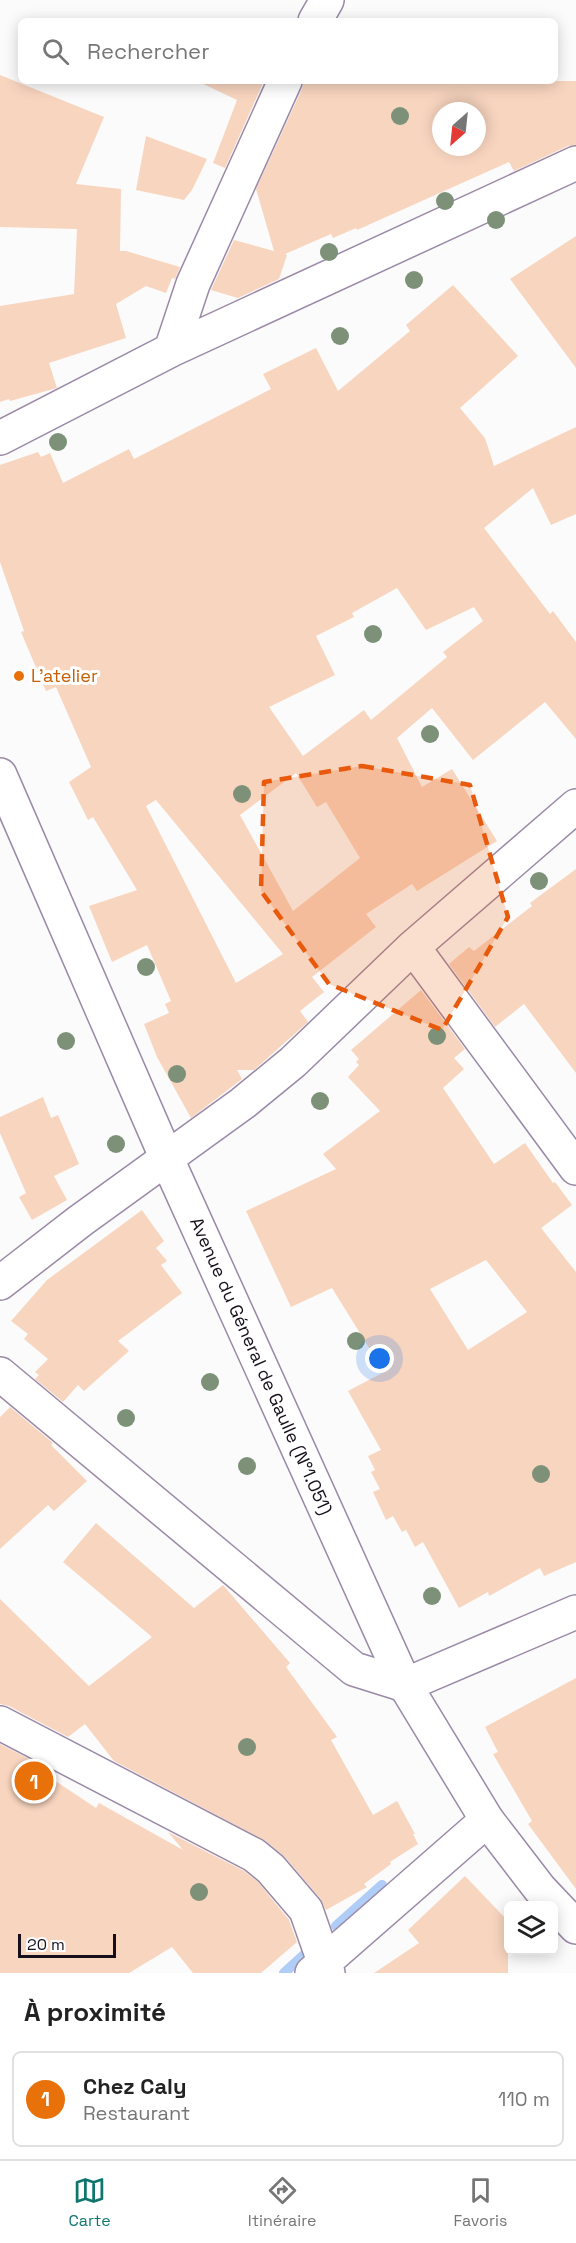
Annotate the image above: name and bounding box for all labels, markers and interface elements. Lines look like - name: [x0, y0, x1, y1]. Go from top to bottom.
- search box: [18, 18, 558, 84]
- icon: search: [39, 35, 72, 68]
- text: Rechercher: [87, 37, 209, 65]
- north arrow: [432, 102, 486, 156]
- place label: L'atelier: [31, 664, 98, 687]
- marker: L'atelier: [12, 669, 26, 683]
- street label: Avenue du Géneral de Gaulle (N°1.051): [185, 1213, 338, 1518]
- your location: [365, 1344, 394, 1373]
- pin: 1: [15, 1758, 54, 1804]
- map controls: [504, 1901, 558, 1955]
- button: layers: [504, 1901, 558, 1955]
- scale bar: [18, 1931, 116, 1958]
- text: 20 m: [27, 1934, 65, 1955]
- text: À proximité: [24, 1995, 166, 2029]
- text: Chez Caly: [83, 2072, 187, 2100]
- text: 1: [41, 2086, 50, 2112]
- text: 110 m: [498, 2086, 550, 2112]
- text: Restaurant: [83, 2100, 190, 2126]
- tab: Carte: [69, 2174, 111, 2231]
- tab: Itinéraire: [248, 2174, 316, 2231]
- tab: Favoris: [454, 2174, 507, 2231]

